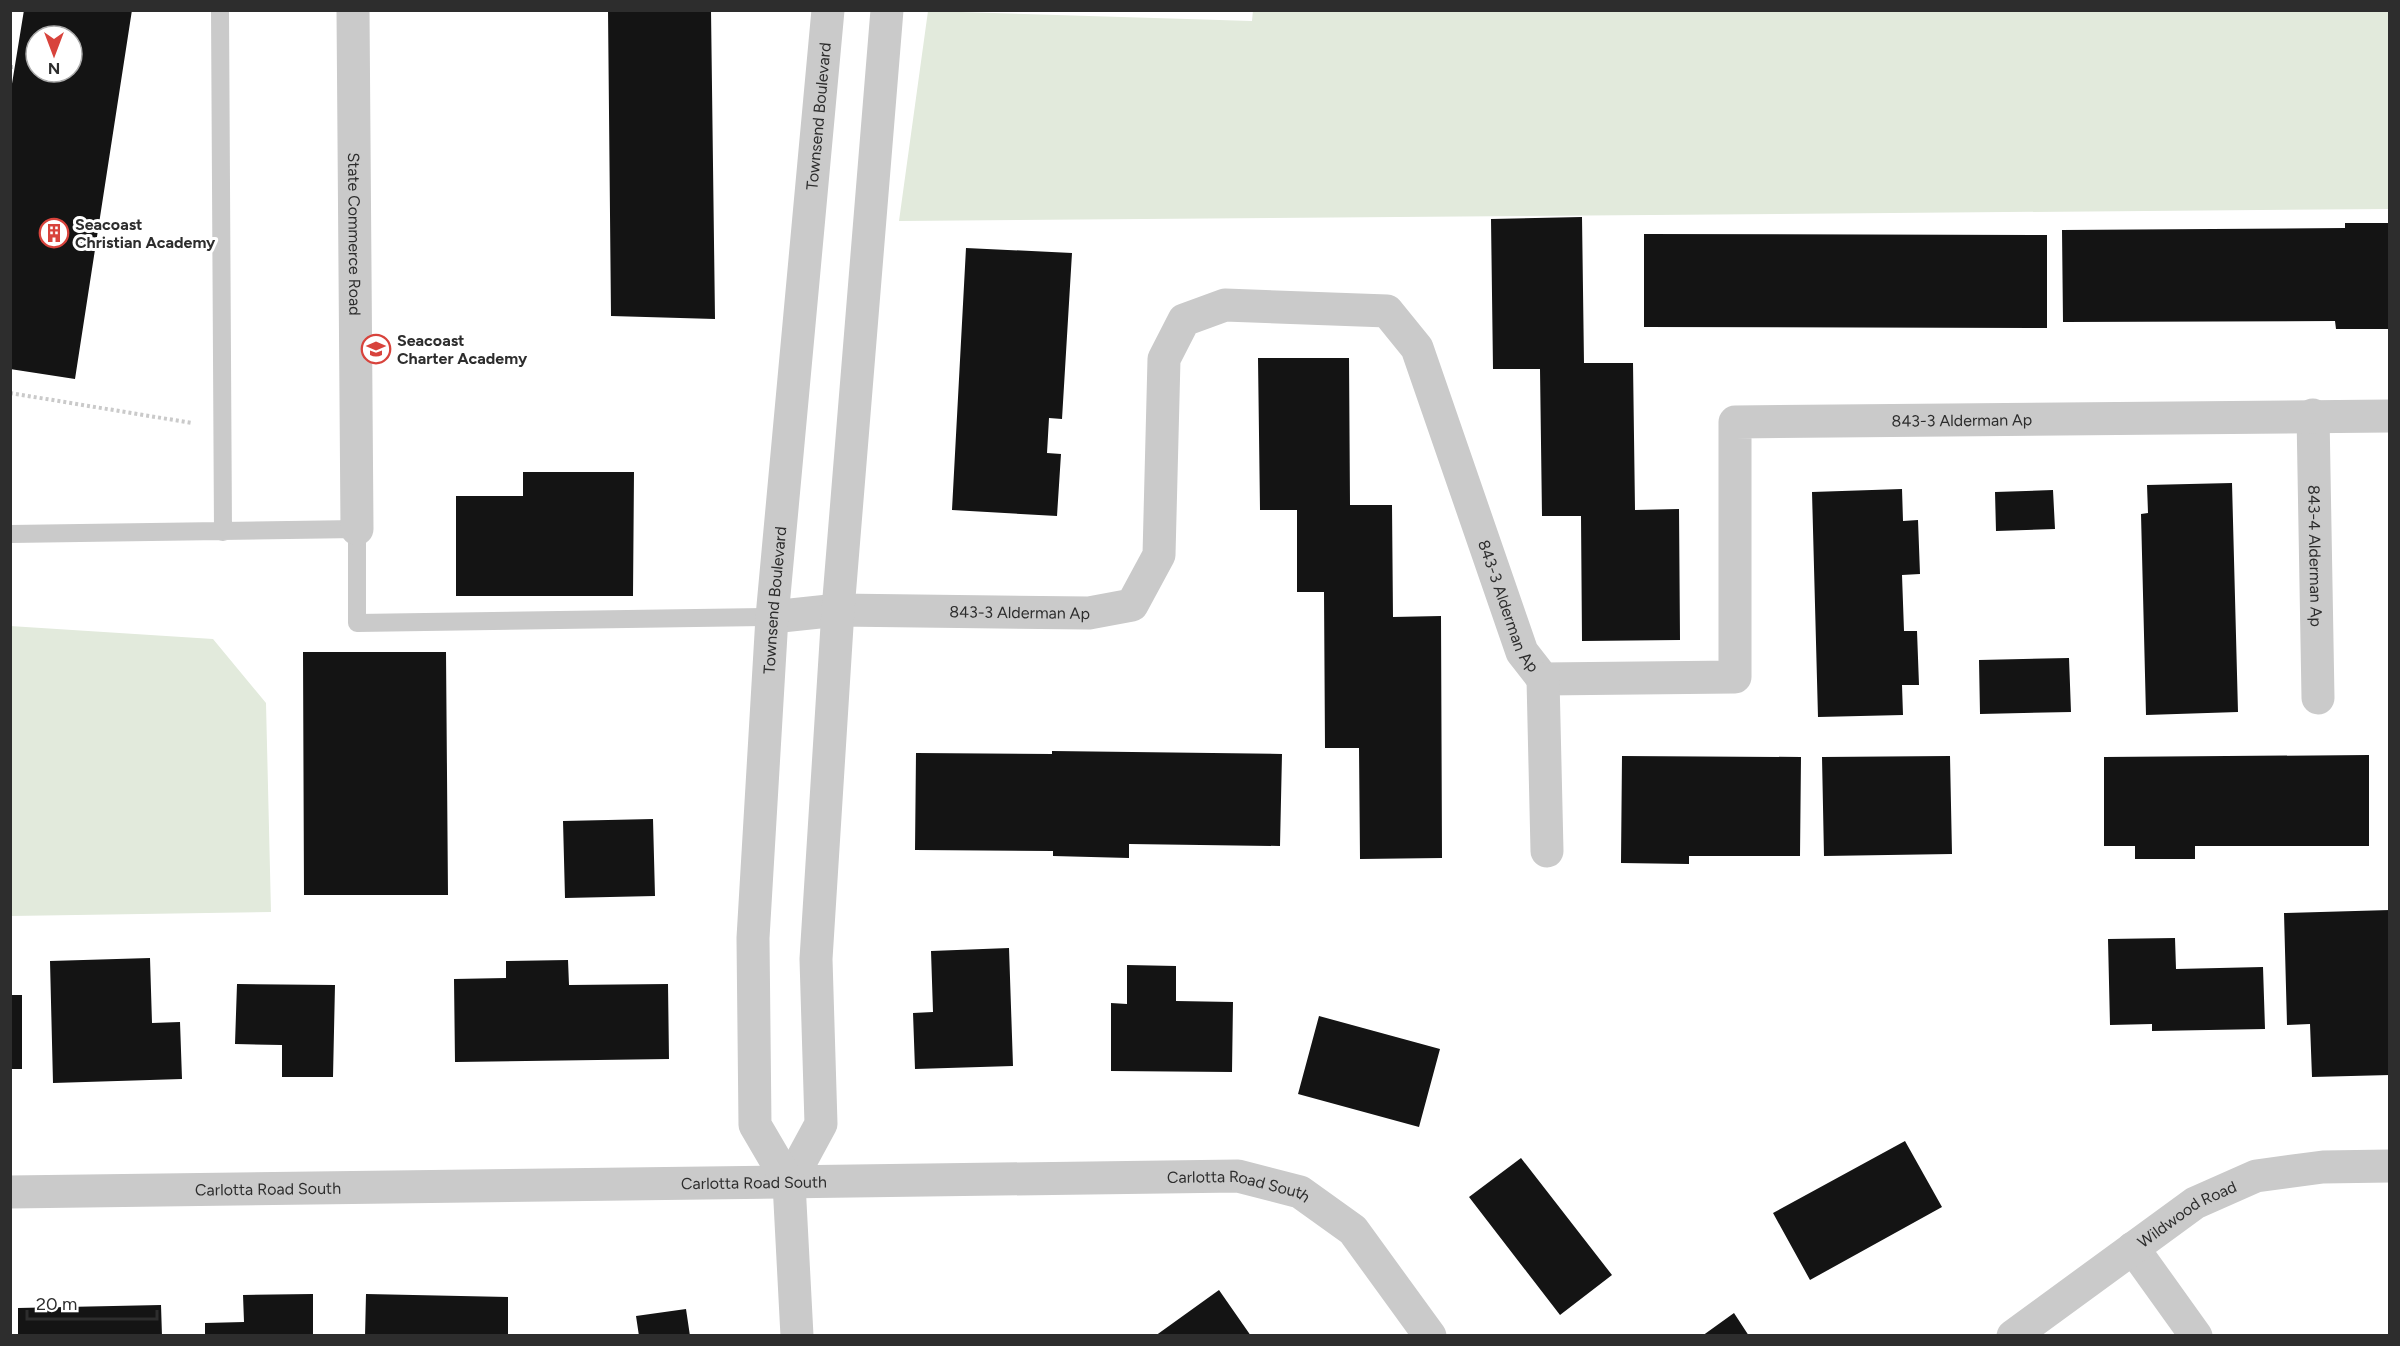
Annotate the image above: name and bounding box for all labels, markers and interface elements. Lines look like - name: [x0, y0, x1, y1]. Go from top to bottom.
- north arrow: [24, 24, 84, 84]
- street label: Townsend Boulevard: [802, 42, 834, 191]
- text: N: [48, 59, 60, 78]
- street label: State Commerce Road: [345, 152, 365, 316]
- place label: Seacoast Christian Academy: [75, 215, 216, 252]
- building icon: Seacoast Christian Academy: [38, 217, 70, 249]
- place label: Seacoast Charter Academy: [397, 331, 528, 368]
- school or university icon: Seacoast Charter Academy: [360, 333, 392, 365]
- street label: 843-3 Alderman Ap: [1891, 410, 2032, 430]
- street label: 843-4 Alderman Ap: [2305, 485, 2326, 627]
- street label: Townsend Boulevard: [759, 525, 790, 675]
- street label: 843-3 Alderman Ap: [1474, 537, 1543, 676]
- street label: 843-3 Alderman Ap: [949, 602, 1090, 623]
- street label: Carlotta Road South: [1167, 1166, 1314, 1206]
- street label: Carlotta Road South: [681, 1172, 827, 1193]
- street label: Wildwood Road: [2134, 1176, 2239, 1251]
- street label: Carlotta Road South: [195, 1178, 341, 1199]
- scale bar: [27, 1283, 158, 1321]
- text: 20 m: [36, 1293, 77, 1315]

